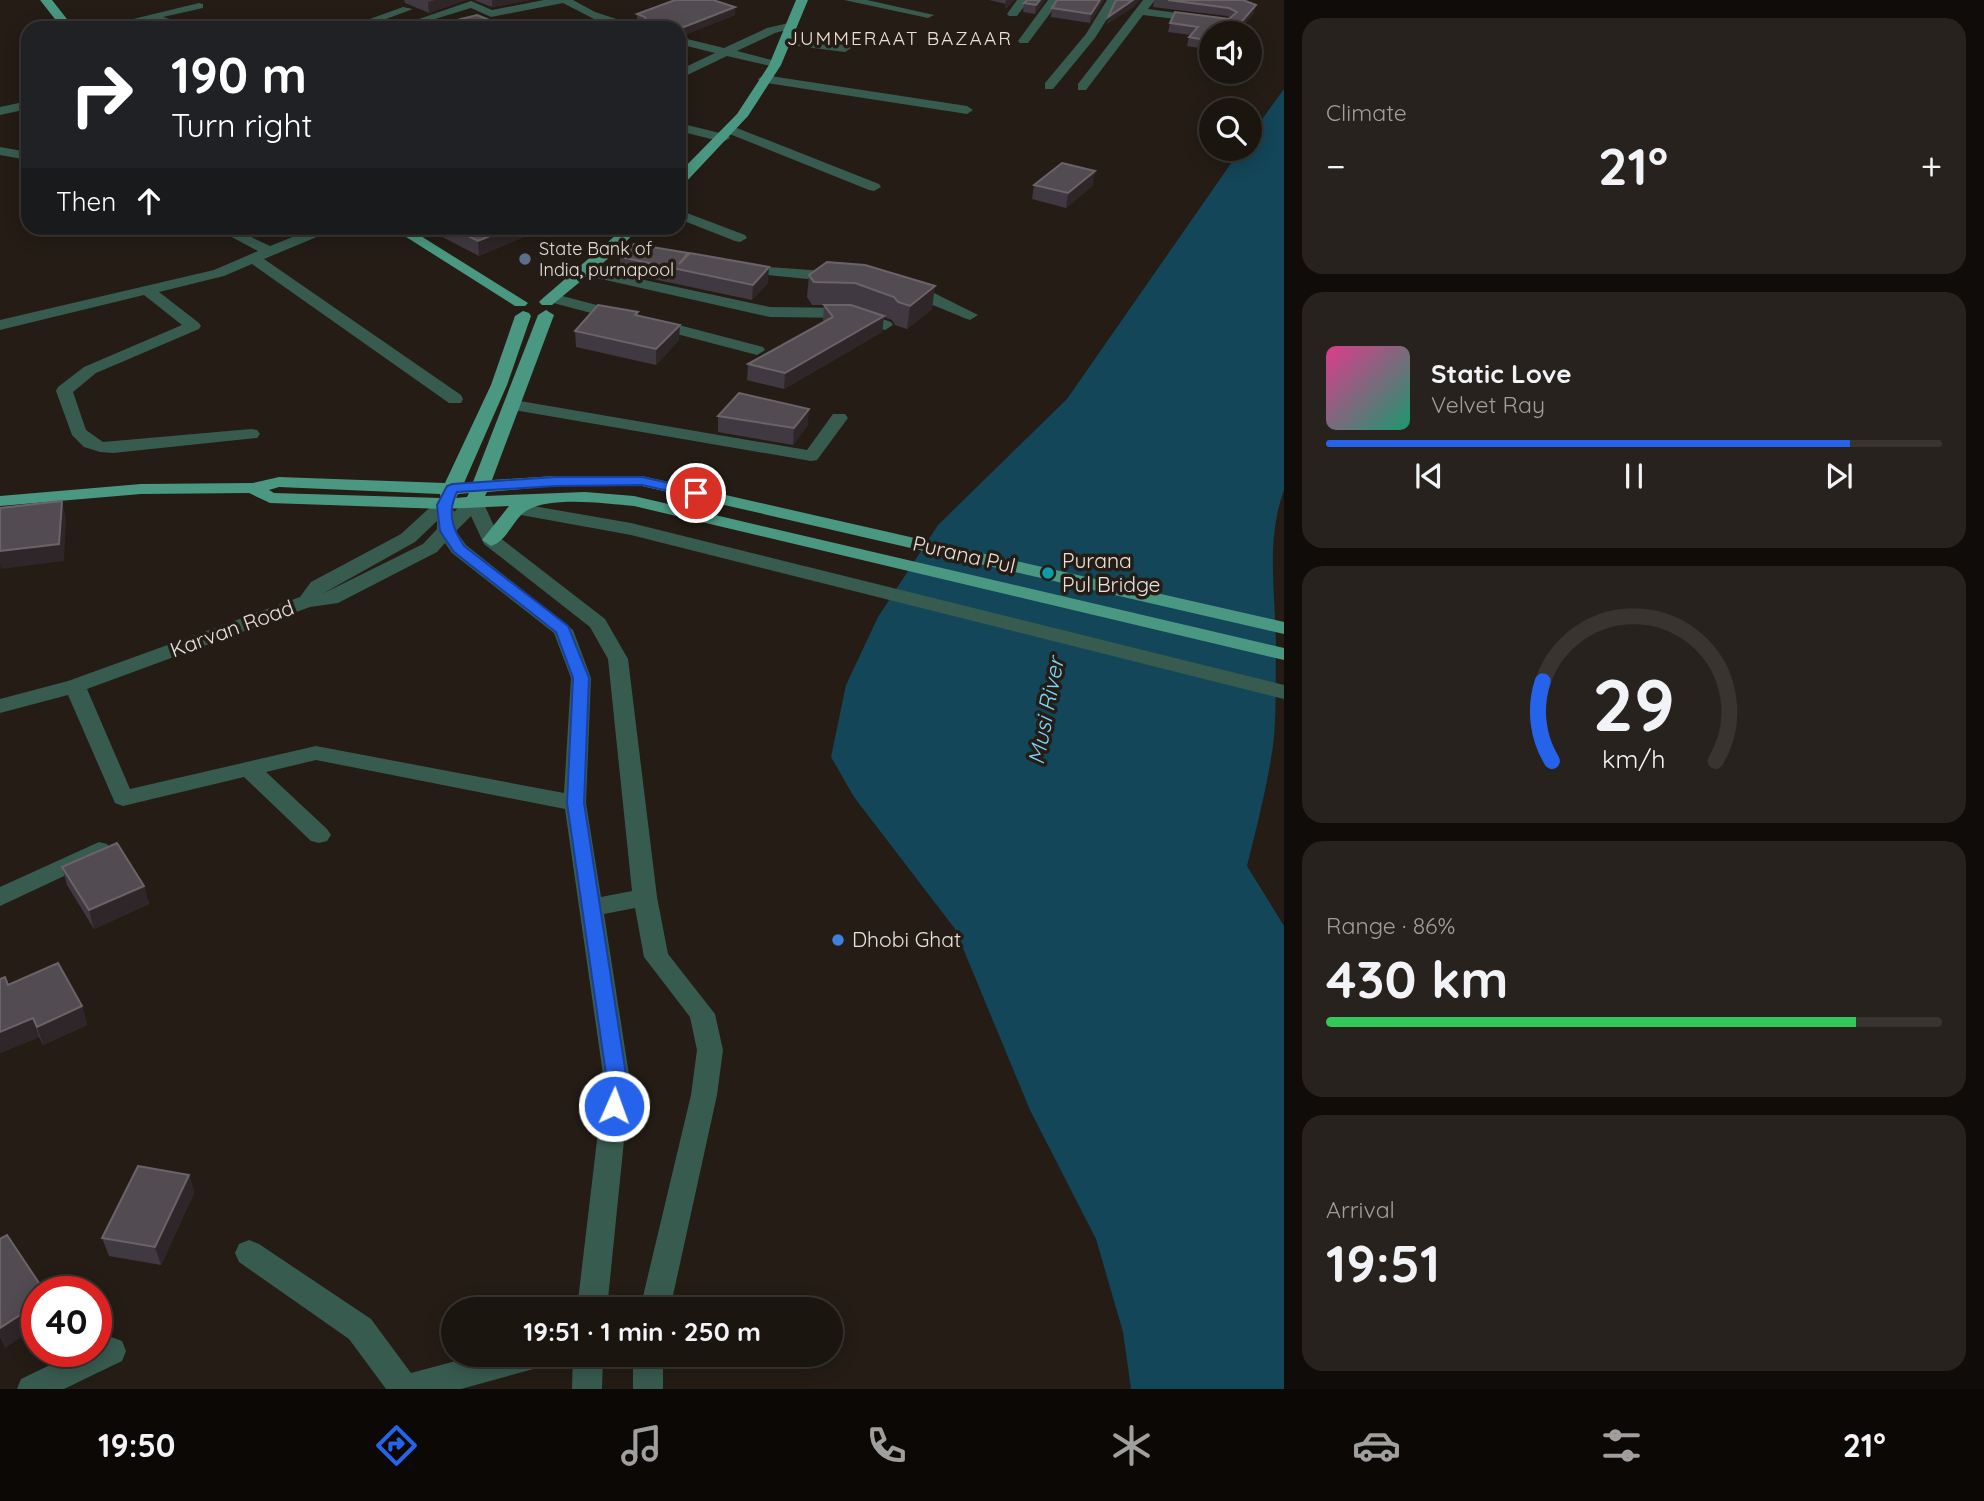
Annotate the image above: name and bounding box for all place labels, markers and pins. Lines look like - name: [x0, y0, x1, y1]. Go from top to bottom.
- place label: State Bank of India, purnapool: [539, 237, 674, 281]
- marker: State Bank of India, purnapool: [517, 251, 533, 267]
- pin: [666, 463, 726, 523]
- place label: Purana Pul Bridge: [1062, 547, 1160, 597]
- marker: Purana Pul Bridge: [1040, 565, 1056, 581]
- place label: Dhobi Ghat: [852, 926, 961, 952]
- marker: Dhobi Ghat: [830, 932, 846, 948]

